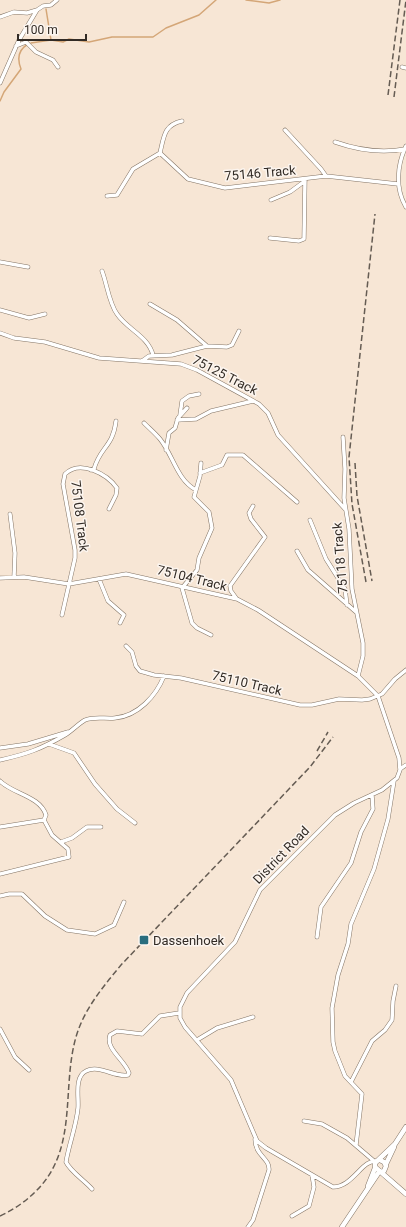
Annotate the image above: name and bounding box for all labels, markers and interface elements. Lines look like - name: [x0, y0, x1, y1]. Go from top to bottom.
- scale bar: [18, 16, 86, 42]
- text: 100 m: [24, 23, 58, 37]
- street label: 75146 Track: [224, 162, 297, 184]
- street label: 75125 Track: [190, 352, 261, 398]
- street label: 75108 Track: [68, 480, 92, 553]
- street label: 75118 Track: [329, 521, 351, 594]
- street label: 75104 Track: [156, 562, 229, 594]
- street label: 75110 Track: [211, 668, 284, 698]
- street label: District Road: [250, 823, 312, 887]
- place label: Dassenhoek: [153, 933, 225, 948]
- marker: Dassenhoek: [138, 934, 150, 946]

